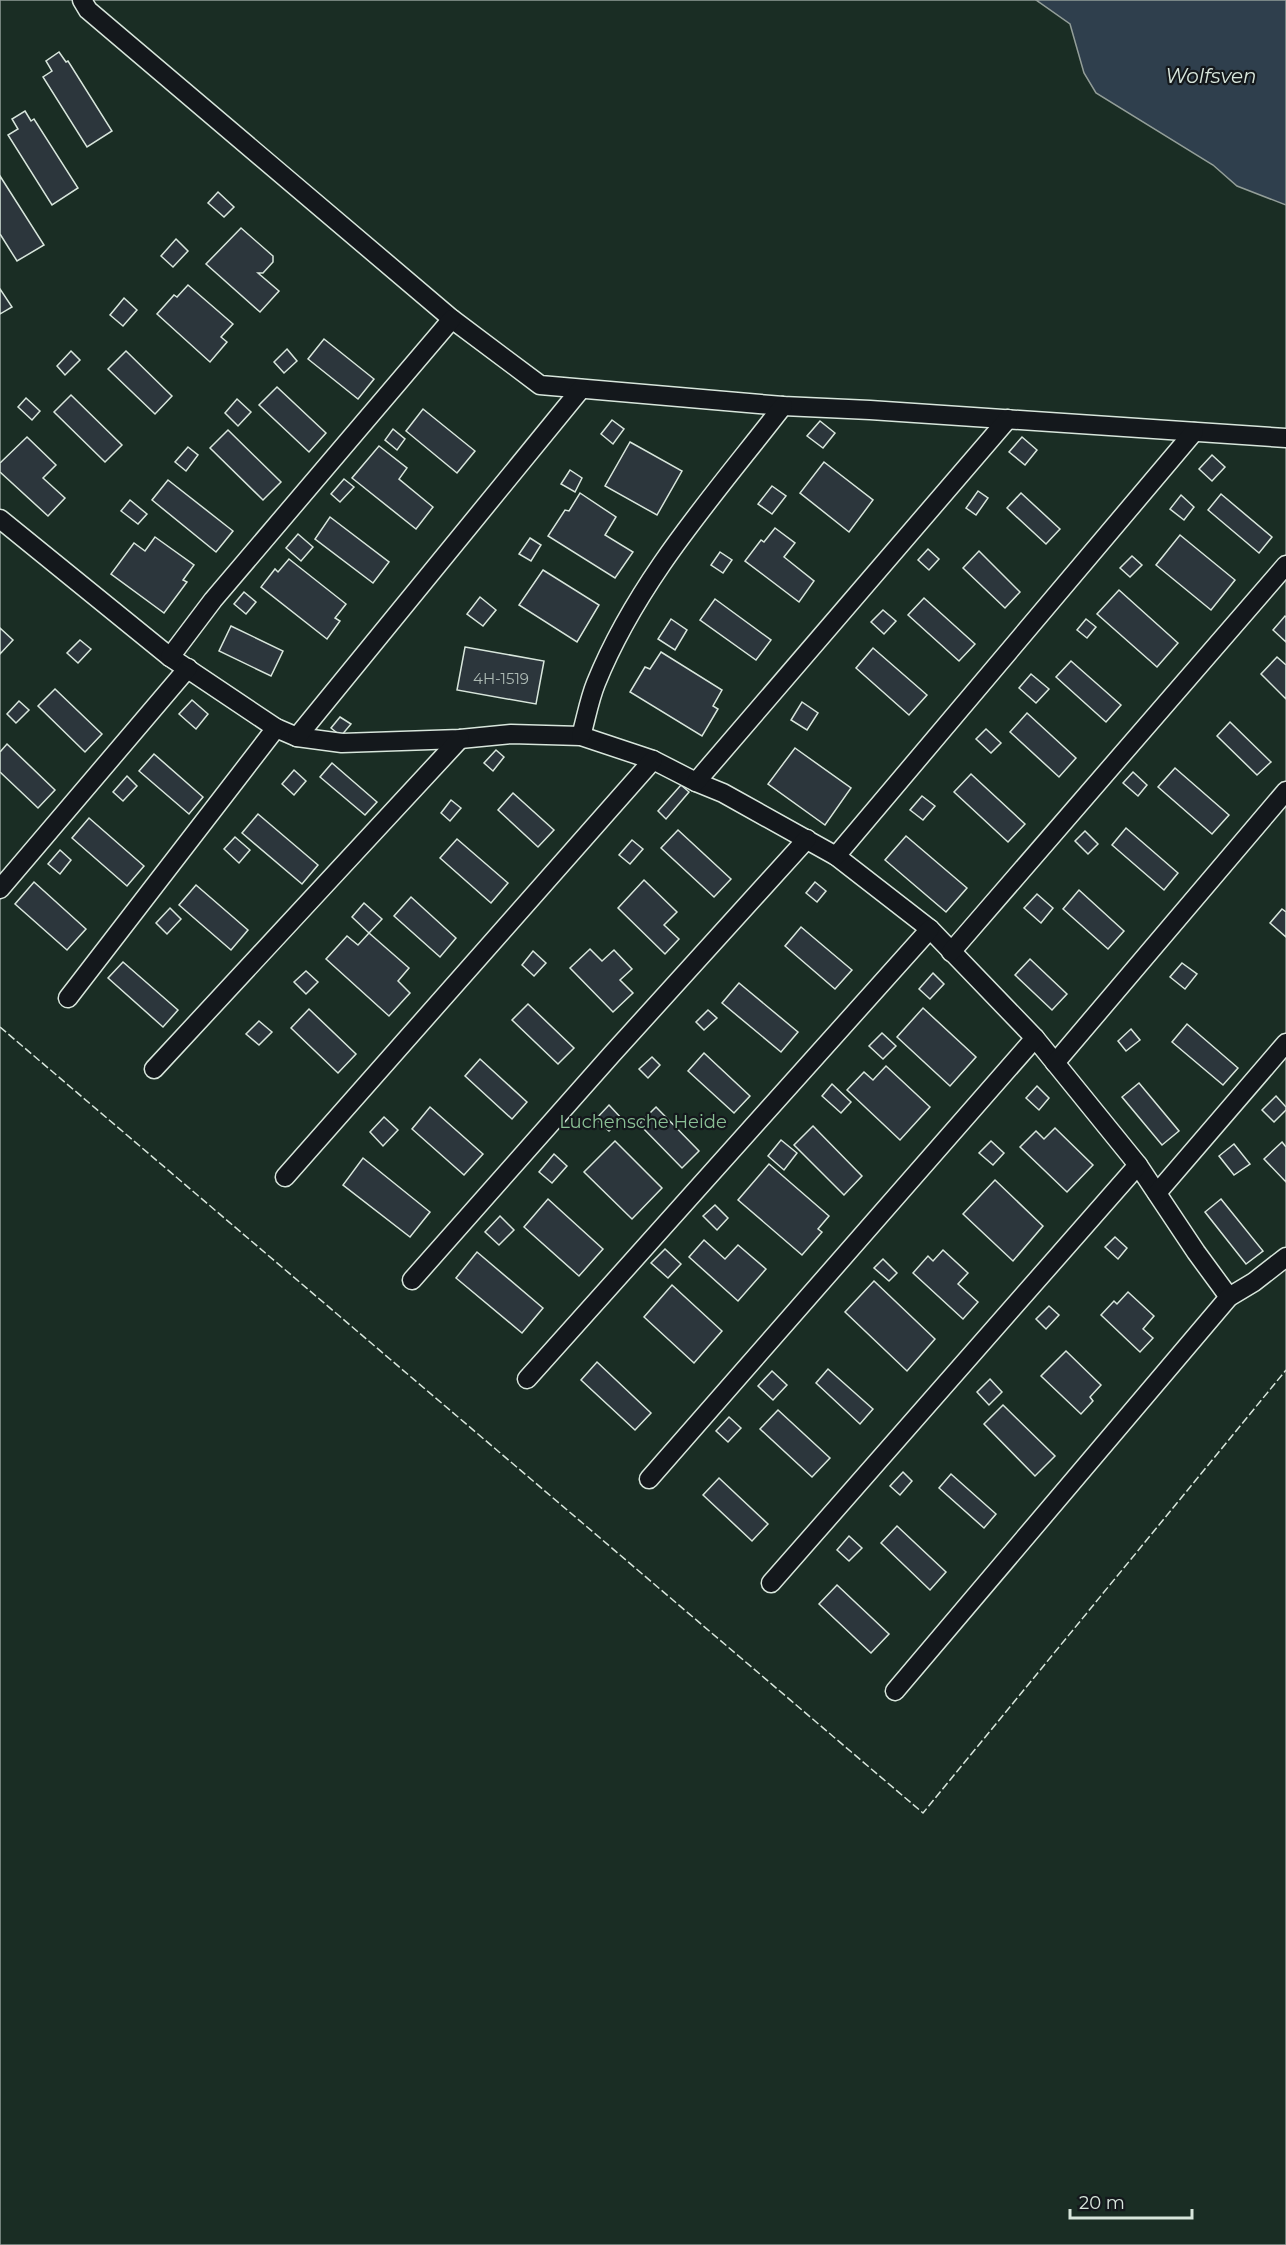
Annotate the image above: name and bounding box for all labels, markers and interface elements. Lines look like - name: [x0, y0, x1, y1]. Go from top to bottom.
- water label: Wolfsven: [1165, 64, 1257, 88]
- house number: 4H-1519: [473, 669, 529, 688]
- park label: Luchensche Heide: [559, 1111, 727, 1133]
- scale bar: [1070, 2182, 1192, 2220]
- text: 20 m: [1079, 2192, 1125, 2214]

